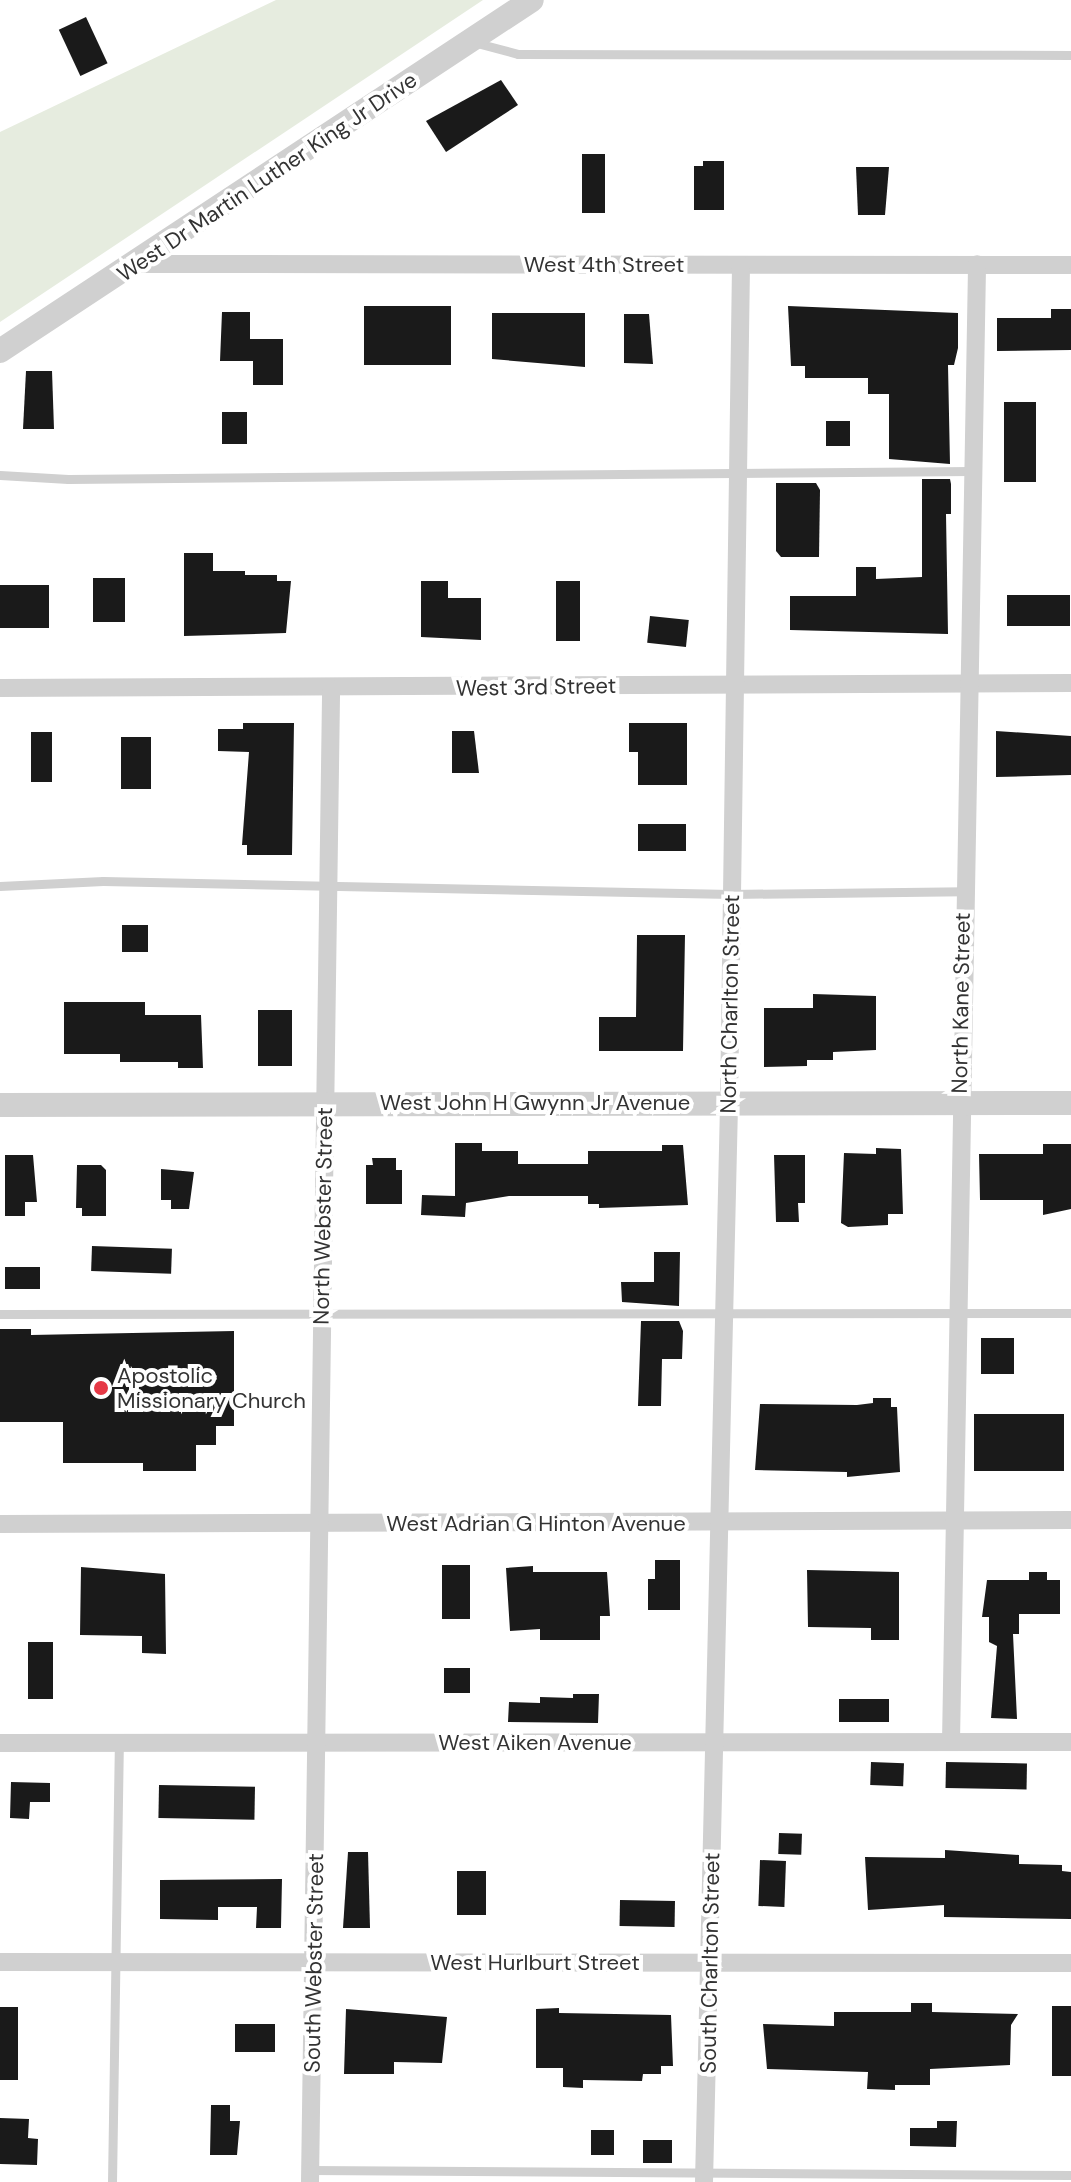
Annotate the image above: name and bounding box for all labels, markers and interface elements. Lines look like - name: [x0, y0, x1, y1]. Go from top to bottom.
- street label: West Dr Martin Luther King Jr Drive: [112, 67, 422, 287]
- street label: West 4th Street: [524, 252, 684, 278]
- street label: West 3rd Street: [456, 672, 616, 702]
- street label: North Charlton Street: [715, 894, 745, 1114]
- street label: North Kane Street: [946, 912, 976, 1094]
- street label: West John H Gwynn Jr Avenue: [380, 1090, 690, 1116]
- street label: North Webster Street: [308, 1107, 338, 1325]
- place label: Apostolic Missionary Church: [117, 1362, 306, 1414]
- marker: Apostolic Missionary Church: [92, 1379, 110, 1397]
- street label: West Adrian G Hinton Avenue: [386, 1511, 686, 1537]
- street label: West Aiken Avenue: [438, 1730, 632, 1756]
- street label: South Charlton Street: [695, 1852, 725, 2074]
- street label: South Webster Street: [299, 1853, 329, 2073]
- street label: West Hurlburt Street: [430, 1950, 640, 1976]

